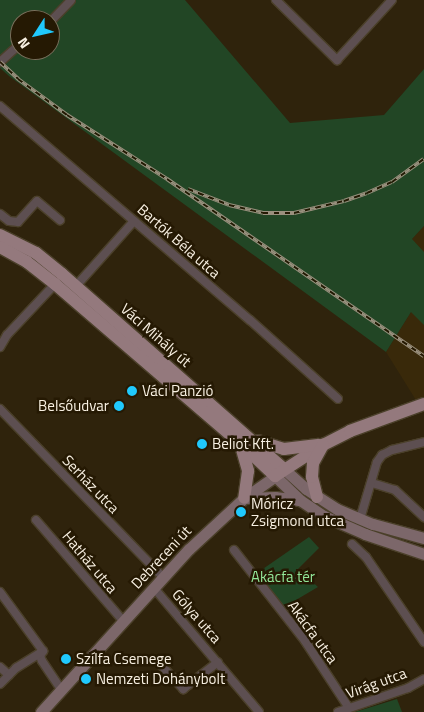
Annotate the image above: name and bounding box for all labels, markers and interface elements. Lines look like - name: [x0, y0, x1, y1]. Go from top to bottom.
- north arrow: [10, 10, 60, 60]
- text: N: [12, 33, 35, 53]
- street label: Bartók Béla utca: [134, 200, 224, 282]
- street label: Váci Mihály út: [117, 299, 195, 371]
- place label: Váci Panzió: [142, 382, 213, 400]
- marker: Váci Panzió: [126, 385, 138, 397]
- place label: Belsőudvar: [38, 397, 109, 415]
- marker: Belsőudvar: [113, 400, 125, 412]
- place label: Beliot Kft.: [212, 435, 274, 453]
- marker: Beliot Kft.: [196, 438, 208, 450]
- street label: Serház utca: [59, 451, 123, 517]
- place label: Móricz Zsigmond utca: [251, 494, 344, 529]
- marker: Móricz Zsigmond utca: [235, 506, 247, 518]
- street label: Debreceni út: [127, 522, 195, 592]
- street label: Hatház utca: [59, 527, 121, 597]
- park label: Akácfa tér: [251, 568, 315, 586]
- street label: Gólya utca: [169, 585, 225, 647]
- street label: Akácfa utca: [284, 597, 342, 667]
- place label: Szílfa Csemege: [76, 650, 172, 668]
- marker: Szílfa Csemege: [60, 653, 72, 665]
- street label: Virág utca: [343, 664, 409, 702]
- place label: Nemzeti Dohánybolt: [96, 670, 225, 688]
- marker: Nemzeti Dohánybolt: [80, 673, 92, 685]

